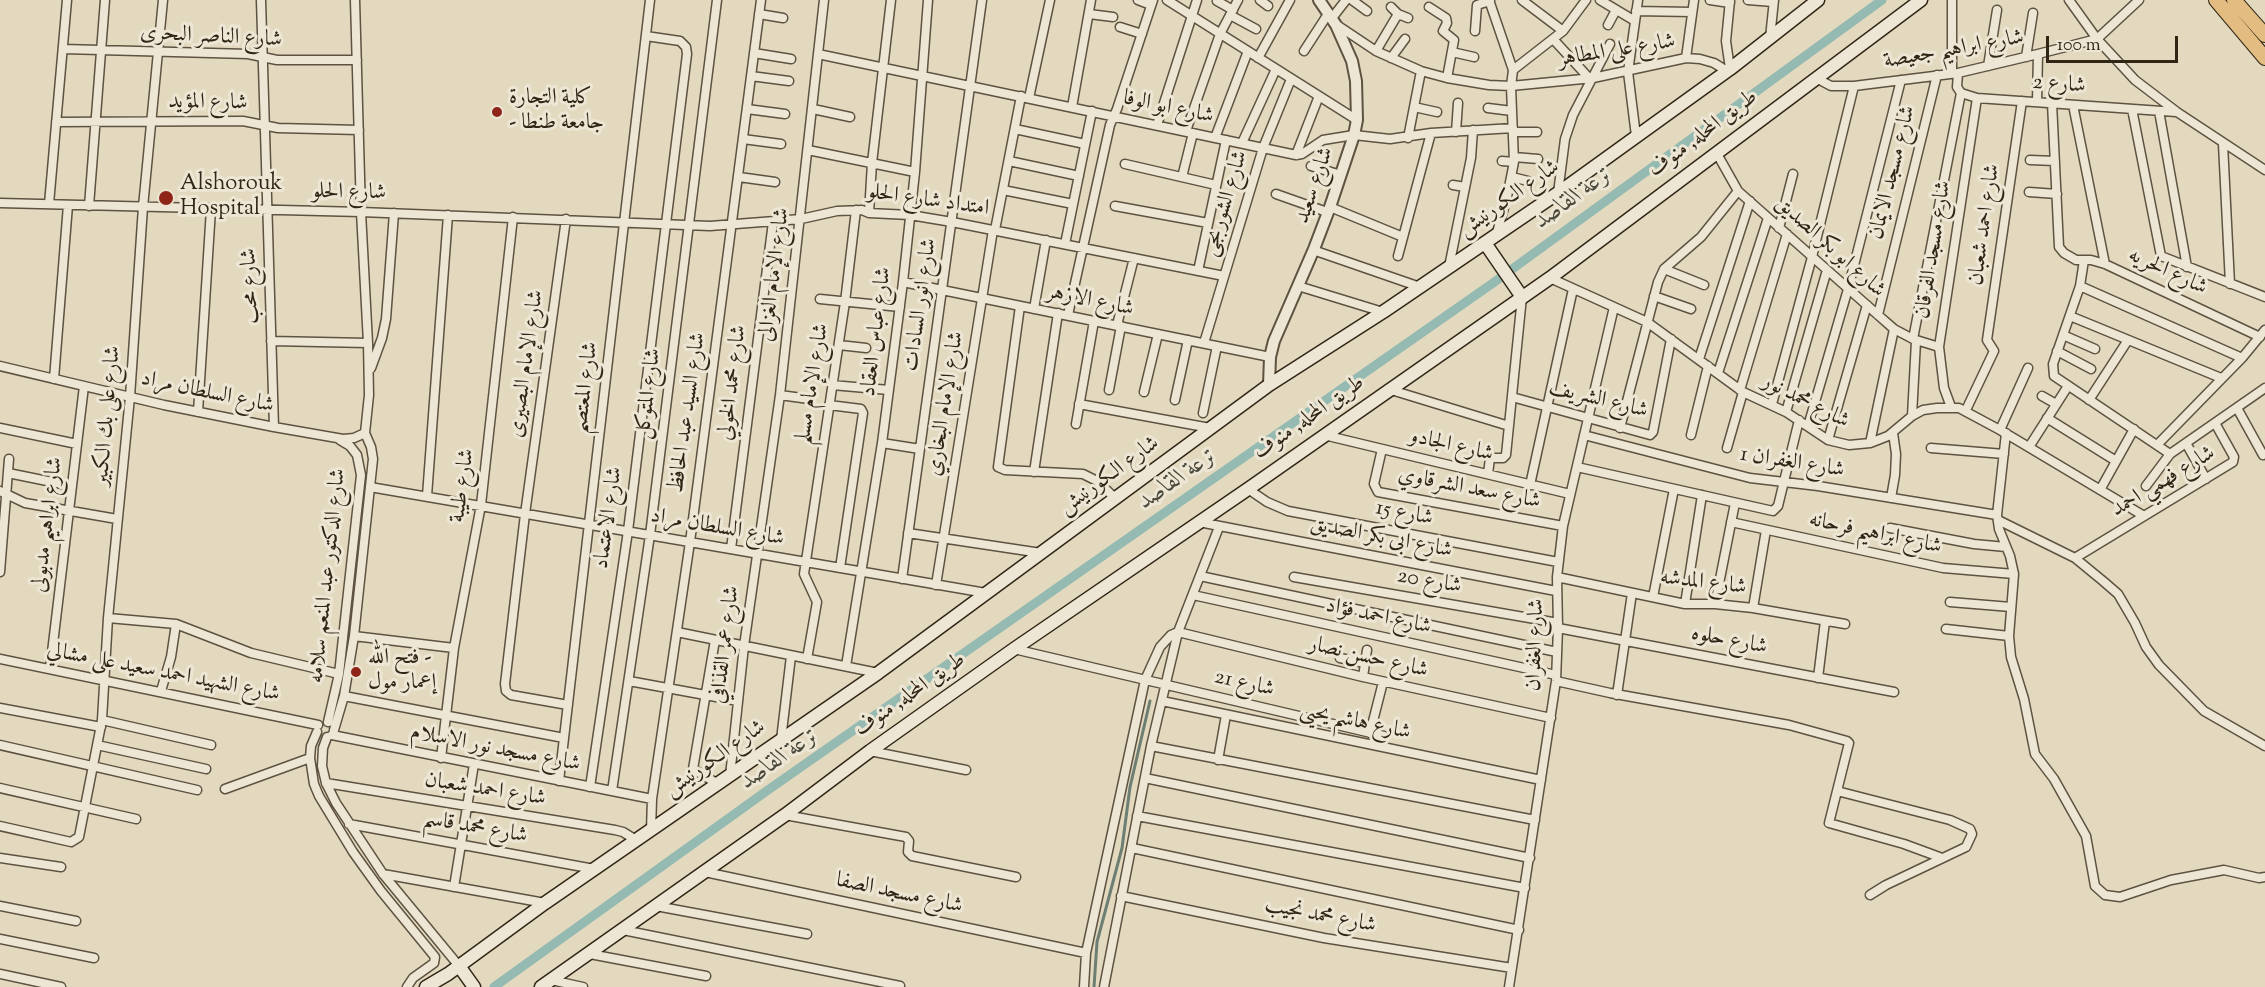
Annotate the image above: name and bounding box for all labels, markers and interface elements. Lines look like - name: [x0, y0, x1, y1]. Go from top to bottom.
- street label: شارع الناصر البحرى: [139, 21, 283, 55]
- scale bar: [2049, 24, 2181, 62]
- street label: شارع ابراهيم جعيصة: [1882, 26, 2026, 76]
- street label: شارع على المطاهر: [1557, 30, 1677, 74]
- text: 100 m: [2057, 33, 2101, 59]
- street label: شارع 2: [2032, 71, 2086, 101]
- street label: طريق المحله, منوف: [1644, 85, 1764, 185]
- place label: كلية التجارة - جامعة طنطا: [509, 86, 604, 138]
- street label: شارع ابو الوفا: [1120, 87, 1216, 131]
- street label: شارع المؤيد: [168, 90, 248, 118]
- street label: شارع مسجد الايمان: [1865, 103, 1923, 243]
- marker: كلية التجارة - جامعة طنطا: [490, 105, 504, 119]
- street label: شارع سعيد: [1291, 144, 1341, 228]
- street label: شارع الشوربجى: [1198, 148, 1256, 260]
- street label: شارع الكورنيش: [1454, 155, 1566, 245]
- water label: ترعة القاصد: [1530, 161, 1620, 237]
- street label: شارع احمد شعبان: [1964, 163, 2008, 287]
- place label: Alshorouk Hospital: [180, 172, 282, 224]
- street label: شارع مسجد الفرقان: [1911, 179, 1959, 321]
- street label: شارع الحلو: [312, 180, 386, 208]
- street label: امتداد شارع الحلو: [865, 180, 991, 224]
- marker: Alshorouk Hospital: [157, 189, 175, 207]
- street label: شارع ابو بكر الصديق: [1768, 191, 1890, 305]
- street label: شارع الإمام الغزالى: [755, 206, 797, 344]
- street label: شارع انور السادات: [900, 237, 944, 373]
- street label: شارع الحريه: [2123, 243, 2211, 303]
- street label: شارع محب: [237, 248, 267, 324]
- street label: شارع عباس العقاد: [857, 266, 899, 398]
- street label: شارع الازهر: [1044, 280, 1136, 324]
- street label: شارع الإمام البصيرى: [505, 289, 551, 439]
- street label: شارع الإمام مسلم: [791, 322, 837, 446]
- street label: شارع محمد الخولي: [714, 324, 754, 442]
- street label: شارع الإمام البخاري: [923, 330, 971, 478]
- street label: شارع السيد عبد الحافظ: [665, 331, 713, 495]
- street label: شارع المعتصم: [568, 340, 606, 436]
- street label: شارع على بك الكبير: [90, 345, 128, 487]
- street label: شارع المتوكل: [631, 347, 669, 441]
- street label: شارع السلطان مراد: [138, 367, 276, 421]
- street label: شارع محمد نور: [1757, 370, 1853, 436]
- street label: طريق المحله, منوف: [1249, 371, 1371, 467]
- street label: شارع الشريف: [1546, 376, 1650, 426]
- street label: شارع الجادو: [1406, 425, 1496, 469]
- street label: شارع الكورنيش: [1055, 432, 1165, 522]
- water label: ترعة القاصد: [1134, 442, 1224, 518]
- street label: شارع فهمي احمد: [2107, 442, 2221, 524]
- street label: شارع الغفران 1: [1738, 443, 1846, 485]
- street label: شارع طيبة: [446, 447, 482, 525]
- street label: شارع ابراهيم مدبولى: [28, 456, 70, 594]
- street label: شارع سعد الشرقاوي: [1395, 463, 1543, 517]
- street label: شارع الاعتماد: [590, 465, 630, 571]
- street label: شارع الدكتور عبد المنعم سلامه: [305, 467, 353, 685]
- street label: شارع 15: [1373, 497, 1435, 533]
- street label: شارع السلطان مراد: [648, 504, 786, 554]
- street label: شارع ابراهيم فرحانه: [1806, 508, 1944, 562]
- street label: شارع ابى بكر الصديق: [1308, 512, 1454, 566]
- street label: شارع 20: [1395, 564, 1463, 602]
- street label: شارع المدشه: [1658, 566, 1748, 602]
- street label: شارع عمر القذافي: [707, 585, 747, 705]
- street label: شارع احمد فؤاد: [1323, 594, 1433, 642]
- street label: شارع الغفران: [1522, 598, 1552, 692]
- street label: شارع حلوه: [1689, 622, 1769, 662]
- street label: شارع حسن نصار: [1306, 632, 1430, 686]
- street label: شارع الشهيد احمد سعيد على مشالي: [44, 638, 282, 710]
- place label: فتح الله - إعمار مول: [368, 646, 436, 698]
- street label: طريق المحله, منوف: [850, 648, 972, 744]
- marker: فتح الله - إعمار مول: [349, 665, 363, 679]
- street label: شارع 21: [1211, 665, 1277, 705]
- street label: شارع هاشم يحيى: [1297, 698, 1413, 748]
- street label: شارع الكورنيش: [660, 715, 772, 805]
- street label: شارع مسجد نور الاسلام: [408, 721, 582, 779]
- water label: ترعة القاصد: [736, 722, 826, 798]
- street label: شارع احمد شعبان: [423, 768, 547, 814]
- street label: شارع محمد قاسم: [421, 807, 529, 851]
- street label: شارع مسجد الصفا: [833, 869, 965, 921]
- street label: شارع محمد نجيب: [1262, 893, 1378, 941]

